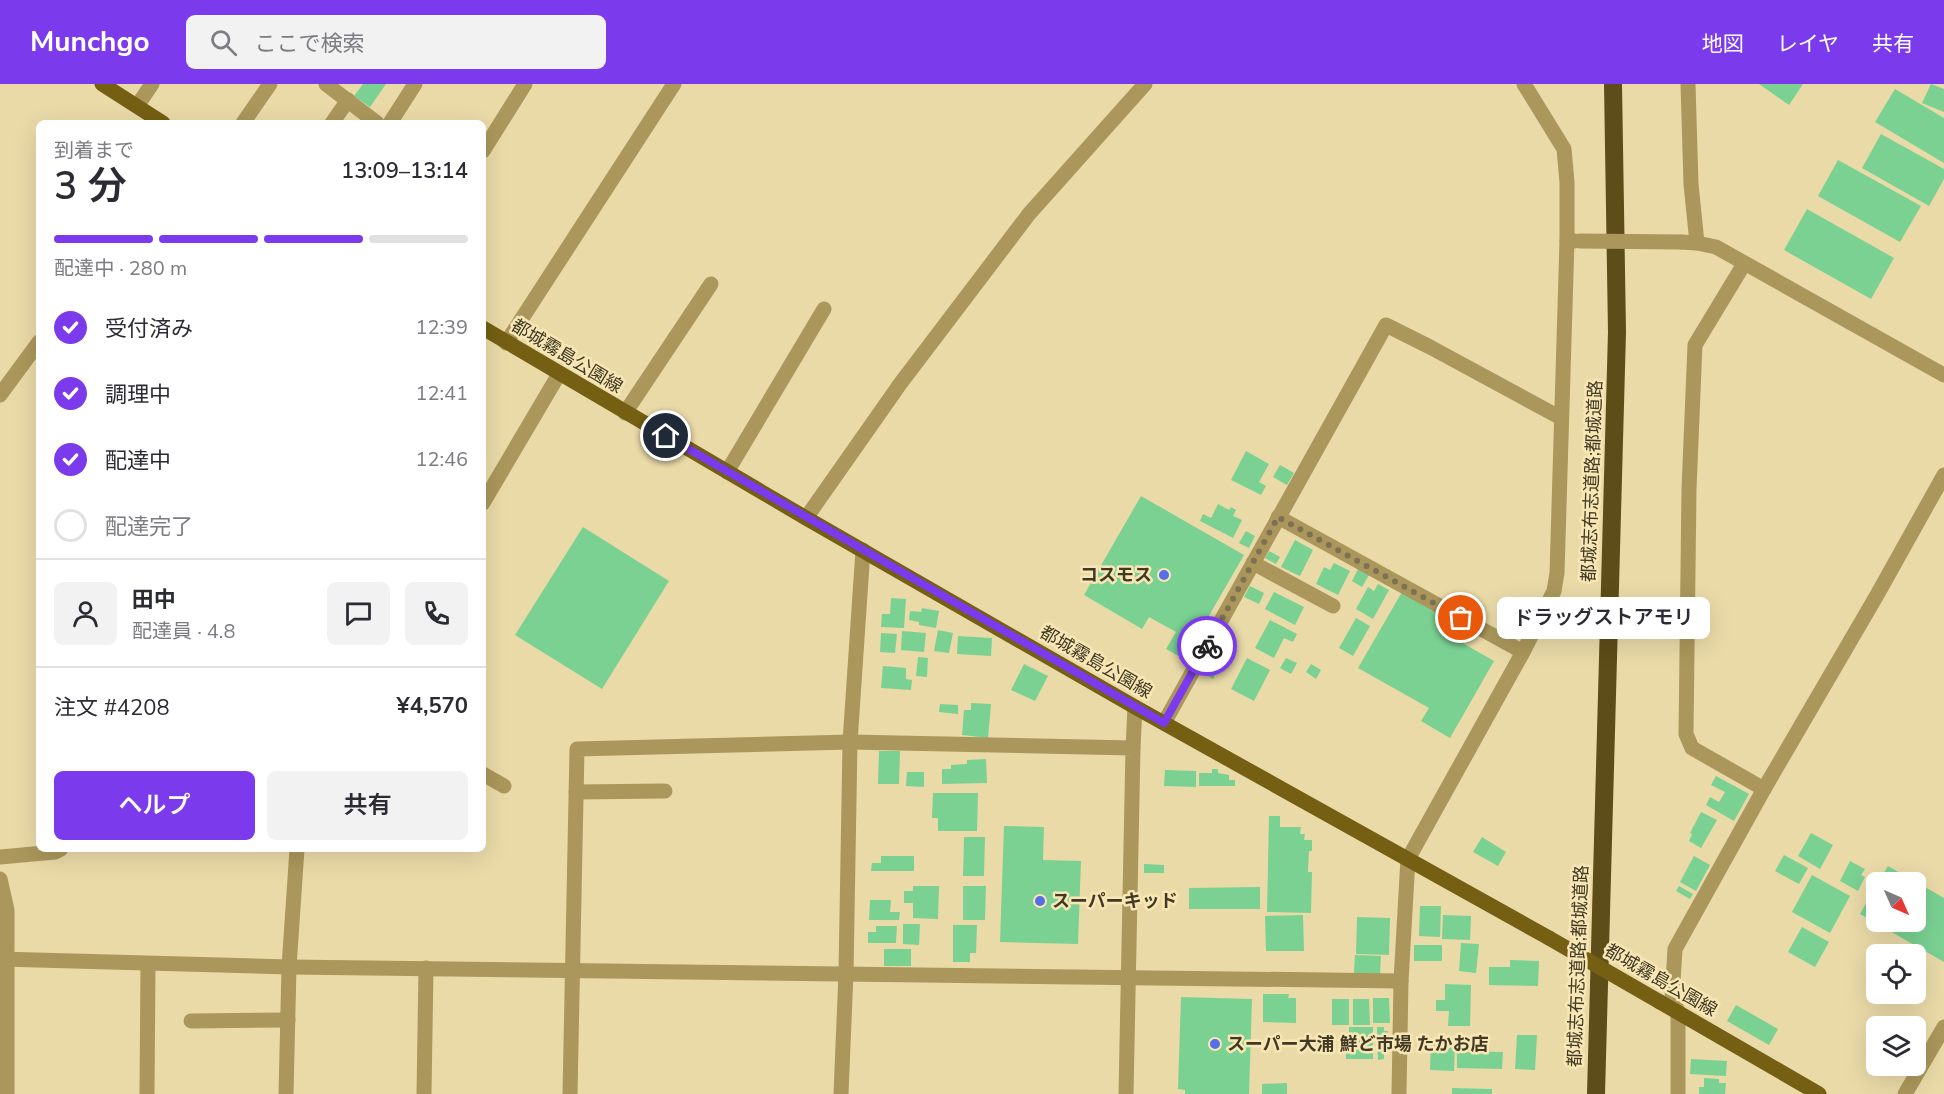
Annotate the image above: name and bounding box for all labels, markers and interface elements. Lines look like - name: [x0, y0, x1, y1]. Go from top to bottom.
- search box: [186, 15, 606, 69]
- text: Munchgo: [30, 23, 150, 61]
- icon: search: [207, 26, 240, 59]
- text: ここで検索: [255, 29, 365, 59]
- text: 地図: [1702, 30, 1744, 58]
- text: レイヤ: [1777, 30, 1839, 58]
- text: 共有: [1872, 30, 1914, 58]
- text: 到着まで: [54, 137, 134, 164]
- text: 13:09–13:14: [341, 156, 468, 186]
- text: 3 分: [54, 160, 127, 213]
- text: 配達中 · 280 m: [54, 255, 187, 282]
- icon: check: [54, 311, 87, 344]
- street label: 都城霧島公園線: [507, 313, 627, 399]
- text: 受付済み: [105, 314, 193, 344]
- text: 12:39: [415, 314, 468, 341]
- icon: check: [54, 377, 87, 410]
- text: 調理中: [105, 380, 171, 410]
- text: 12:41: [415, 380, 468, 407]
- street label: 都城志布志道路;都城道路: [1576, 380, 1608, 582]
- pin: [640, 410, 691, 461]
- icon: home: [649, 419, 682, 452]
- icon: check: [54, 443, 87, 476]
- text: 配達中: [105, 446, 171, 476]
- text: 12:46: [415, 446, 468, 473]
- text: 配達完了: [105, 512, 193, 542]
- place label: コスモス: [1080, 563, 1152, 587]
- marker: コスモス: [1157, 568, 1171, 582]
- button: person: [54, 582, 117, 645]
- button: chat: [327, 582, 390, 645]
- button: phone: [405, 582, 468, 645]
- text: 田中: [132, 585, 176, 615]
- pin: [1435, 592, 1486, 643]
- callout: ドラッグストアモリ: [1497, 597, 1710, 639]
- icon: bag: [1444, 601, 1477, 634]
- text: ドラッグストアモリ: [1514, 604, 1694, 631]
- courier: [1177, 616, 1237, 676]
- text: 配達員 · 4.8: [132, 618, 235, 645]
- street label: 都城霧島公園線: [1035, 620, 1157, 704]
- icon: bike: [1191, 630, 1224, 663]
- text: ¥4,570: [397, 691, 468, 721]
- text: 注文 #4208: [54, 693, 170, 723]
- button: ヘルプ: [54, 771, 255, 840]
- button: 共有: [267, 771, 468, 840]
- street label: 都城志布志道路;都城道路: [1562, 865, 1594, 1067]
- north arrow: [1866, 872, 1926, 932]
- map controls: [1866, 872, 1926, 1076]
- place label: スーパーキッド: [1052, 889, 1178, 913]
- marker: スーパーキッド: [1033, 894, 1047, 908]
- street label: 都城霧島公園線: [1600, 938, 1722, 1022]
- button: locate: [1866, 944, 1926, 1004]
- button: layers: [1866, 1016, 1926, 1076]
- place label: スーパー大浦 鮮ど市場 たかお店: [1227, 1032, 1489, 1056]
- marker: スーパー大浦 鮮ど市場 たかお店: [1208, 1037, 1222, 1051]

